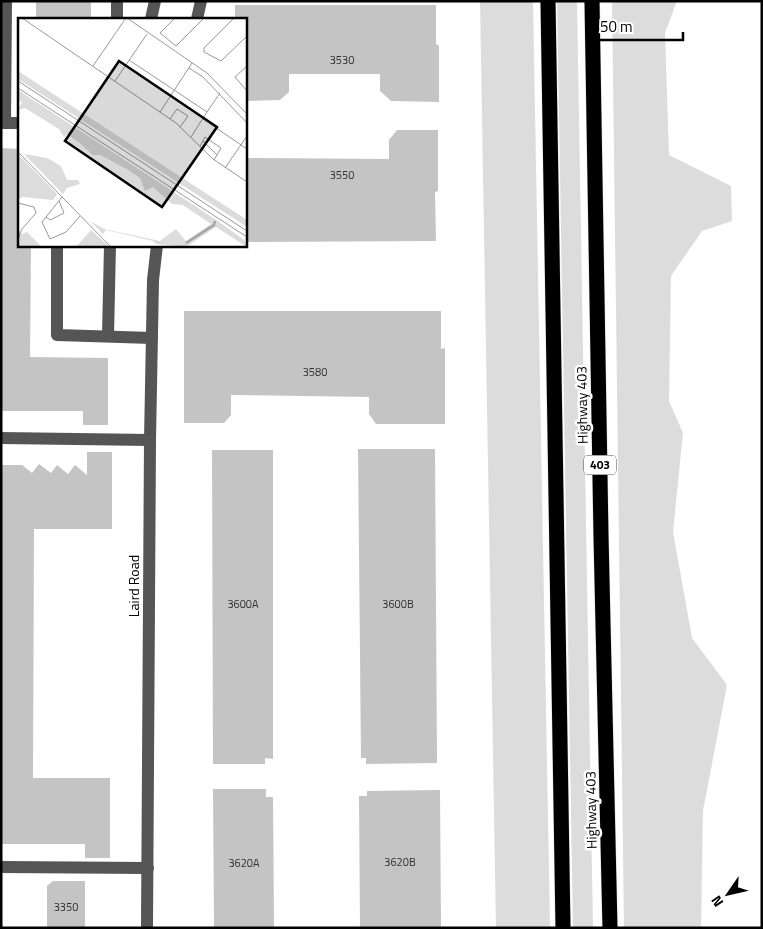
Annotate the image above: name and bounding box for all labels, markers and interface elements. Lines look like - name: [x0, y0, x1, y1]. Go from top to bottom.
- scale bar: [593, 10, 683, 42]
- text: 50 m: [600, 15, 633, 38]
- inset map: [18, 18, 246, 246]
- house number: 3530: [330, 52, 354, 68]
- house number: 3550: [330, 167, 354, 183]
- house number: 3580: [303, 364, 327, 380]
- street label: Highway 403: [570, 366, 593, 444]
- road number: 403: [584, 456, 616, 474]
- street label: Laird Road: [123, 555, 144, 617]
- house number: 3600A: [227, 596, 259, 612]
- house number: 3600B: [382, 596, 414, 612]
- street label: Highway 403: [579, 771, 602, 849]
- house number: 3620B: [384, 854, 416, 870]
- house number: 3620A: [228, 855, 260, 871]
- north arrow: [703, 869, 753, 919]
- text: N: [705, 892, 728, 911]
- house number: 3350: [54, 899, 78, 915]

